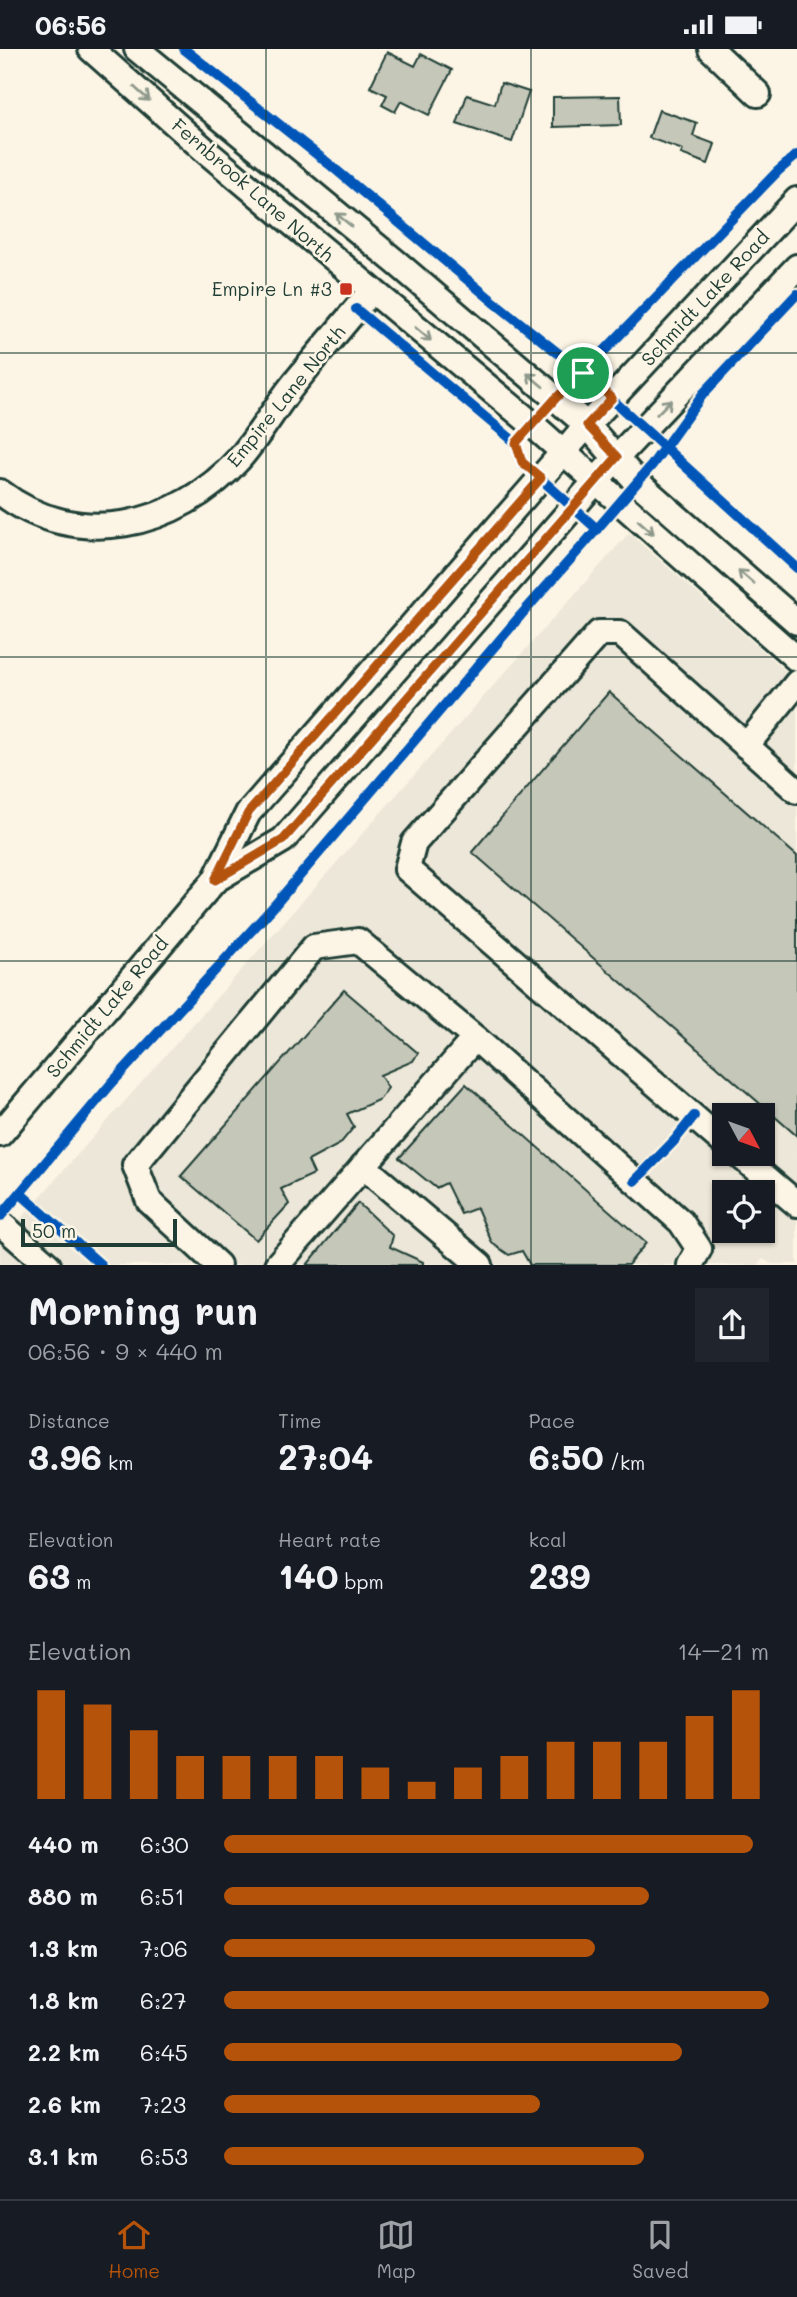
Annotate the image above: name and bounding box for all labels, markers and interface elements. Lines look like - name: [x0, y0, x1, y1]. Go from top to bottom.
- text: 06:56: [35, 8, 107, 42]
- one-way arrow: [133, 86, 150, 103]
- street label: Fernbrook Lane North: [167, 112, 340, 267]
- one-way arrow: [336, 212, 354, 228]
- street label: Schmidt Lake Road: [635, 224, 774, 371]
- place label: Empire Ln #3: [212, 276, 332, 301]
- marker: Empire Ln #3: [338, 281, 354, 297]
- street label: Empire Lane North: [221, 320, 350, 472]
- one-way arrow: [414, 326, 432, 342]
- pin: [553, 343, 613, 403]
- icon: arrive: [564, 354, 602, 392]
- one-way arrow: [527, 372, 545, 388]
- one-way arrow: [655, 399, 672, 416]
- one-way arrow: [637, 519, 655, 535]
- one-way arrow: [737, 569, 755, 585]
- street label: Schmidt Lake Road: [40, 931, 173, 1083]
- north arrow: [712, 1103, 775, 1165]
- map controls: [712, 1103, 775, 1243]
- button: locate: [712, 1180, 775, 1243]
- scale bar: [21, 1216, 177, 1247]
- text: 50 m: [32, 1218, 76, 1243]
- text: Morning run: [28, 1285, 258, 1335]
- button: share: [695, 1288, 769, 1362]
- text: 06:56 · 9 × 440 m: [28, 1336, 223, 1366]
- text: Distance: [28, 1408, 110, 1433]
- text: Time: [278, 1408, 322, 1433]
- text: Pace: [529, 1408, 575, 1433]
- text: 3.96: [28, 1433, 102, 1479]
- text: 27:04: [278, 1433, 373, 1479]
- text: 6:50: [529, 1433, 604, 1479]
- text: km: [102, 1450, 133, 1475]
- text: /km: [604, 1450, 645, 1475]
- text: Elevation: [28, 1527, 113, 1552]
- text: Heart rate: [278, 1527, 381, 1552]
- text: kcal: [529, 1527, 567, 1552]
- text: 63: [28, 1552, 70, 1598]
- text: 140: [278, 1552, 339, 1598]
- text: 239: [529, 1552, 590, 1598]
- text: m: [70, 1569, 91, 1594]
- text: bpm: [339, 1569, 384, 1594]
- text: Elevation: [28, 1636, 131, 1666]
- text: 14–21 m: [678, 1636, 769, 1666]
- text: 440 m: [28, 1829, 99, 1859]
- text: 6:30: [140, 1829, 189, 1859]
- text: 880 m: [28, 1881, 98, 1911]
- text: 6:51: [140, 1881, 185, 1911]
- text: 1.3 km: [28, 1933, 98, 1963]
- text: 7:06: [140, 1933, 188, 1963]
- text: 1.8 km: [28, 1985, 98, 2015]
- text: 6:27: [140, 1985, 187, 2015]
- text: 2.2 km: [28, 2037, 100, 2067]
- text: 6:45: [140, 2037, 188, 2067]
- text: 2.6 km: [28, 2089, 101, 2119]
- text: 7:23: [140, 2089, 186, 2119]
- text: 3.1 km: [28, 2141, 98, 2171]
- text: 6:53: [140, 2141, 188, 2171]
- tab: Home: [108, 2216, 160, 2283]
- tab: Map: [377, 2216, 416, 2283]
- tab: Saved: [632, 2216, 689, 2283]

